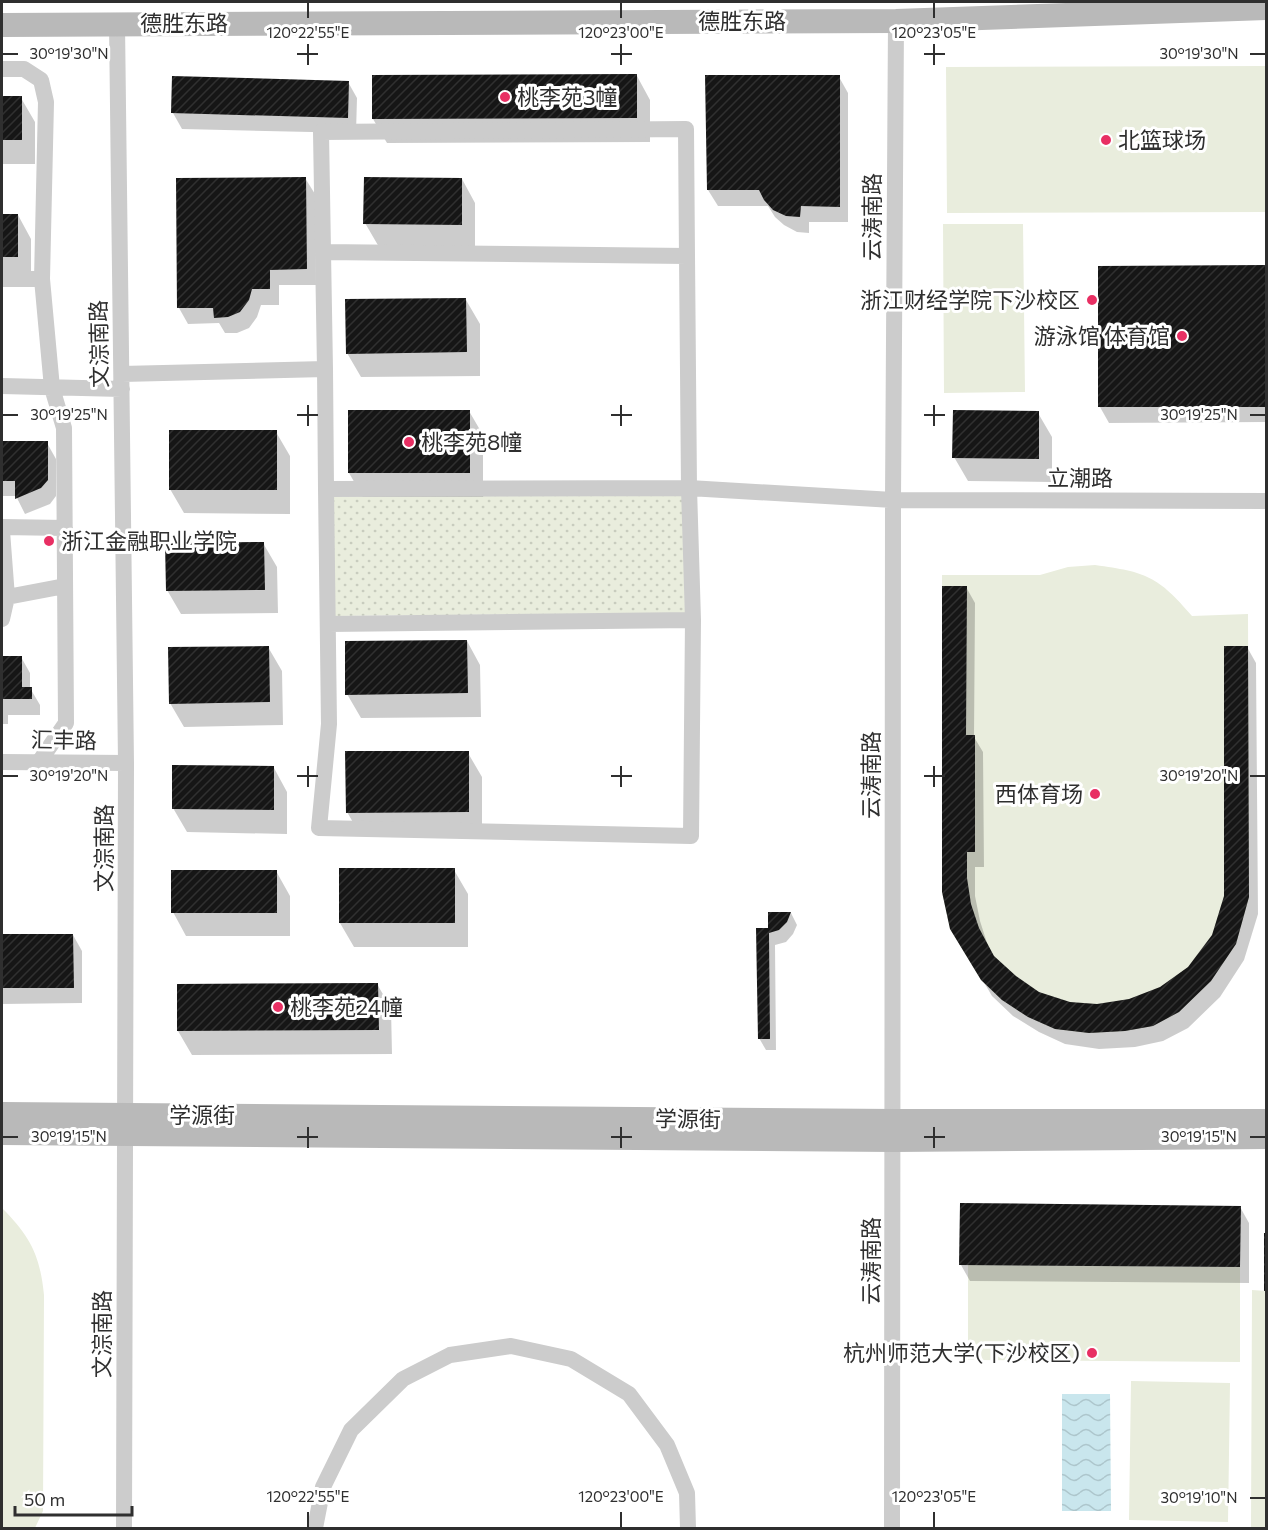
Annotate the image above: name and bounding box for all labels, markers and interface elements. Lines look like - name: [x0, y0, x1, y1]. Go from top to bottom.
- street label: 德胜东路: [698, 7, 786, 34]
- street label: 德胜东路: [140, 9, 228, 36]
- text: 120°22'55"E: [267, 23, 350, 41]
- text: 120°23'00"E: [578, 23, 664, 41]
- text: 120°23'05"E: [892, 23, 976, 41]
- text: 30°19'30"N: [29, 44, 109, 62]
- text: 30°19'30"N: [1159, 44, 1239, 62]
- place label: 桃李苑3幢: [517, 83, 618, 110]
- marker: 桃李苑3幢: [498, 90, 512, 104]
- place label: 北篮球场: [1118, 126, 1206, 153]
- marker: 北篮球场: [1099, 133, 1113, 147]
- street label: 云涛南路: [858, 173, 885, 261]
- place label: 浙江财经学院下沙校区: [860, 286, 1080, 313]
- marker: 浙江财经学院下沙校区: [1085, 293, 1099, 307]
- street label: 文淙南路: [84, 300, 113, 388]
- place label: 游泳馆 体育馆: [1034, 322, 1170, 349]
- marker: 游泳馆 体育馆: [1175, 329, 1189, 343]
- text: 30°19'25"N: [30, 405, 108, 423]
- text: 30°19'25"N: [1160, 405, 1238, 423]
- place label: 桃李苑8幢: [421, 428, 522, 455]
- marker: 桃李苑8幢: [402, 435, 416, 449]
- street label: 立潮路: [1047, 464, 1113, 491]
- place label: 浙江金融职业学院: [61, 527, 237, 554]
- marker: 浙江金融职业学院: [42, 534, 56, 548]
- street label: 汇丰路: [31, 725, 97, 754]
- street label: 云涛南路: [857, 731, 884, 819]
- text: 30°19'20"N: [30, 766, 108, 784]
- text: 30°19'20"N: [1160, 766, 1238, 784]
- place label: 西体育场: [995, 780, 1083, 807]
- marker: 西体育场: [1088, 787, 1102, 801]
- street label: 文淙南路: [90, 804, 117, 892]
- place label: 桃李苑24幢: [290, 993, 403, 1020]
- marker: 桃李苑24幢: [271, 1000, 285, 1014]
- street label: 学源街: [169, 1101, 235, 1128]
- street label: 学源街: [655, 1104, 721, 1133]
- text: 30°19'15"N: [31, 1127, 107, 1145]
- text: 30°19'15"N: [1161, 1127, 1237, 1145]
- street label: 云涛南路: [857, 1217, 884, 1305]
- street label: 文淙南路: [88, 1290, 115, 1378]
- place label: 杭州师范大学(下沙校区): [843, 1339, 1080, 1366]
- marker: 杭州师范大学(下沙校区): [1085, 1346, 1099, 1360]
- scale bar: [15, 1479, 132, 1517]
- text: 120°22'55"E: [267, 1487, 350, 1505]
- text: 120°23'00"E: [578, 1487, 664, 1505]
- text: 120°23'05"E: [892, 1487, 976, 1505]
- text: 50 m: [24, 1488, 65, 1510]
- text: 30°19'10"N: [1160, 1488, 1238, 1506]

